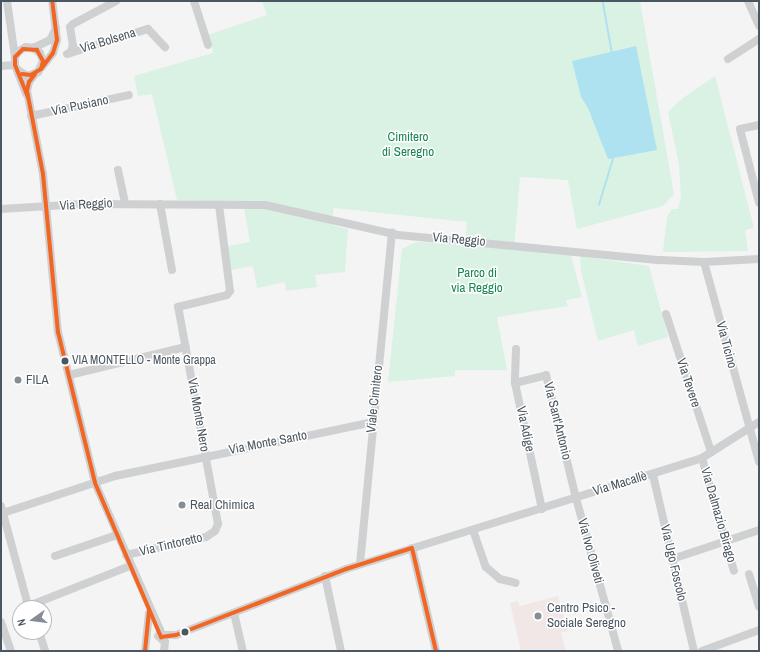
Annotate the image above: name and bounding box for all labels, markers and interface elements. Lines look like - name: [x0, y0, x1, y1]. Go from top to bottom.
- street label: Via Bolsena: [78, 25, 138, 57]
- street label: Via Pusiano: [50, 92, 110, 120]
- park label: Cimitero di Seregno: [382, 130, 434, 161]
- street label: Via Reggio: [59, 196, 113, 214]
- street label: Via Reggio: [432, 230, 486, 250]
- park label: Parco di via Reggio: [451, 266, 503, 297]
- street label: Via Ticino: [712, 320, 740, 370]
- place label: VIA MONTELLO ‐ Monte Grappa: [72, 354, 216, 368]
- marker: VIA MONTELLO ‐ Monte Grappa: [60, 356, 70, 366]
- street label: Via Tevere: [673, 356, 703, 410]
- street label: Viale Cimitero: [364, 364, 386, 434]
- place label: FILA: [26, 372, 49, 388]
- marker: FILA: [13, 375, 23, 385]
- street label: Via Monte Nero: [184, 377, 212, 453]
- street label: Via Sant'Antonio: [540, 381, 574, 461]
- street label: Via Adige: [513, 405, 537, 453]
- street label: Via Monte Santo: [228, 428, 308, 458]
- street label: Via Dalmazio Birago: [697, 466, 739, 564]
- street label: Via Macallè: [591, 468, 649, 500]
- place label: Real Chimica: [190, 497, 255, 513]
- marker: Real Chimica: [177, 500, 187, 510]
- street label: Via Ivo Oliveti: [574, 517, 606, 585]
- street label: Via Ugo Foscolo: [657, 523, 689, 603]
- street label: Via Tintoretto: [138, 530, 204, 560]
- north arrow: [12, 600, 52, 640]
- place label: Centro Psico - Sociale Seregno: [547, 601, 626, 632]
- marker: Centro Psico - Sociale Seregno: [532, 610, 544, 622]
- text: N: [14, 618, 29, 628]
- unlabelled marker: [180, 627, 190, 637]

